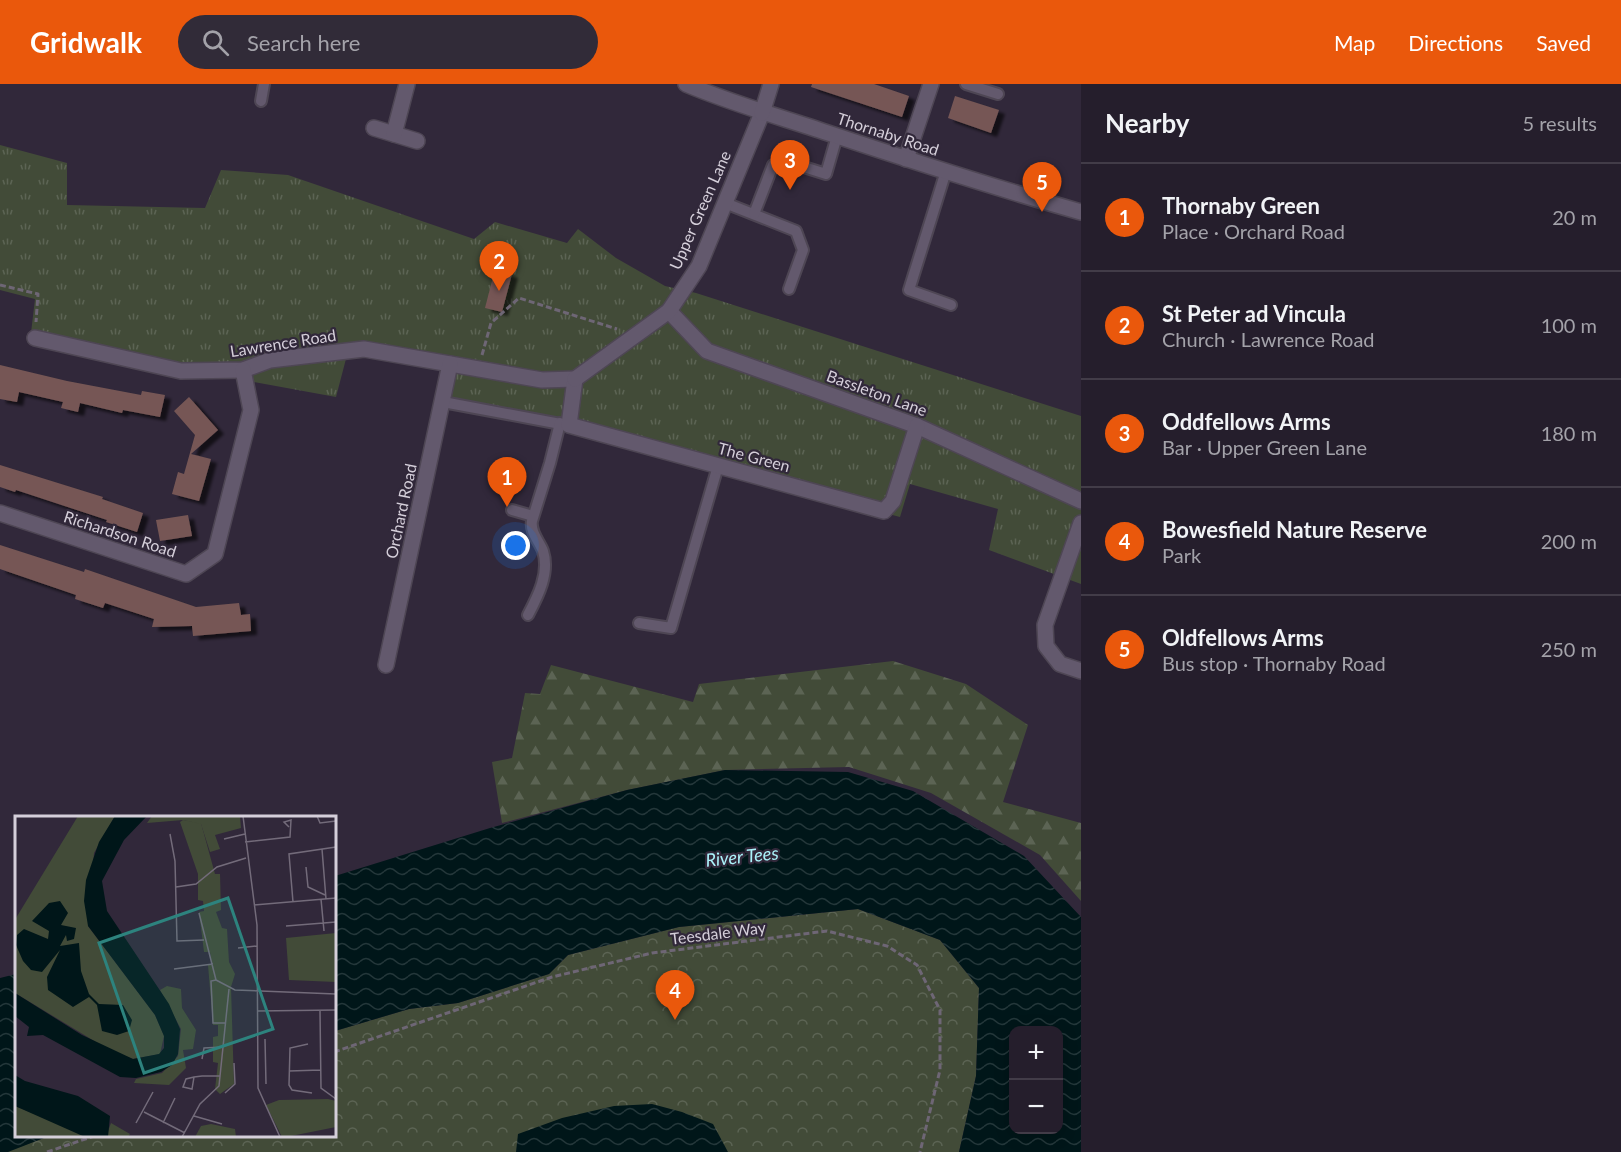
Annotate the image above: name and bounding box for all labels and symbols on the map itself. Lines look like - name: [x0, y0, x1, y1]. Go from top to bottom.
- street label: Thornaby Road: [835, 108, 942, 159]
- pin: 3: [770, 141, 810, 190]
- street label: Upper Green Lane: [665, 147, 734, 272]
- pin: 5: [1022, 162, 1062, 212]
- pin: 2: [480, 242, 518, 291]
- street label: Lawrence Road: [229, 325, 337, 360]
- street label: Bassleton Lane: [824, 366, 930, 420]
- street label: The Green: [716, 438, 792, 475]
- pin: 1: [488, 458, 526, 507]
- street label: Orchard Road: [381, 462, 420, 560]
- street label: Richardson Road: [61, 506, 179, 561]
- your location: [501, 531, 530, 560]
- inset map: [15, 816, 336, 1137]
- water label: River Tees: [704, 841, 779, 871]
- street label: Teesdale Way: [669, 917, 767, 948]
- pin: 4: [656, 970, 694, 1020]

